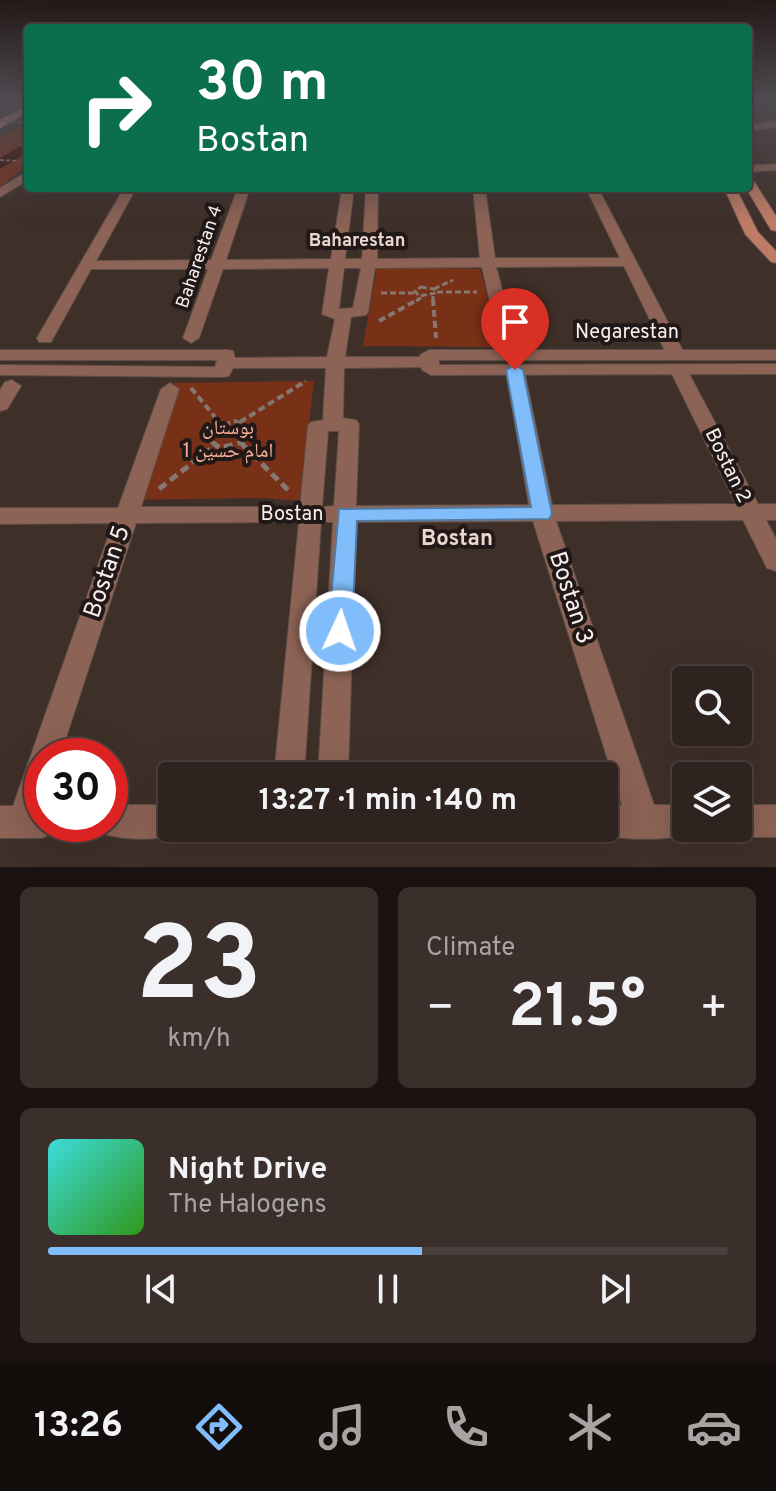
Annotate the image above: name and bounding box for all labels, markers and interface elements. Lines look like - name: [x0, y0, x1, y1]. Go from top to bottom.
- text: 30 m: [196, 50, 329, 120]
- icon: right: [64, 56, 168, 160]
- text: Bostan: [196, 119, 309, 165]
- street label: Baharestan 4: [172, 202, 228, 312]
- district label: Baharestan: [309, 230, 405, 253]
- pin: [481, 288, 549, 370]
- icon: arrive: [493, 300, 537, 344]
- street label: Negarestan: [575, 320, 679, 346]
- park label: بوستان امام حسین 1: [183, 416, 273, 465]
- street label: Bostan 2: [698, 424, 756, 508]
- street label: Bostan: [261, 502, 323, 528]
- street label: Bostan 5: [78, 522, 138, 622]
- district label: Bostan: [421, 526, 493, 553]
- street label: Bostan 3: [541, 548, 599, 648]
- position arrow: [298, 589, 382, 673]
- map controls: [672, 666, 752, 842]
- button: search: [672, 666, 752, 746]
- speed limit sign: 30: [24, 738, 128, 842]
- button: layers: [672, 762, 752, 842]
- text: 13:27 · 1 min · 140 m: [259, 783, 517, 820]
- text: 23: [136, 905, 262, 1037]
- text: Climate: [426, 932, 515, 965]
- text: 21.5°: [508, 972, 646, 1048]
- text: −: [426, 982, 454, 1038]
- text: +: [700, 982, 728, 1038]
- text: km/h: [167, 1023, 231, 1056]
- text: Night Drive: [168, 1152, 327, 1189]
- text: The Halogens: [168, 1189, 327, 1222]
- icon: previous: [139, 1267, 183, 1311]
- icon: pause: [366, 1267, 410, 1311]
- icon: next: [593, 1267, 637, 1311]
- icon: directions: [191, 1399, 247, 1455]
- icon: music: [314, 1399, 370, 1455]
- icon: phone: [438, 1399, 494, 1455]
- icon: climate: [562, 1399, 618, 1455]
- icon: car: [686, 1399, 742, 1455]
- text: 13:26: [34, 1404, 123, 1450]

